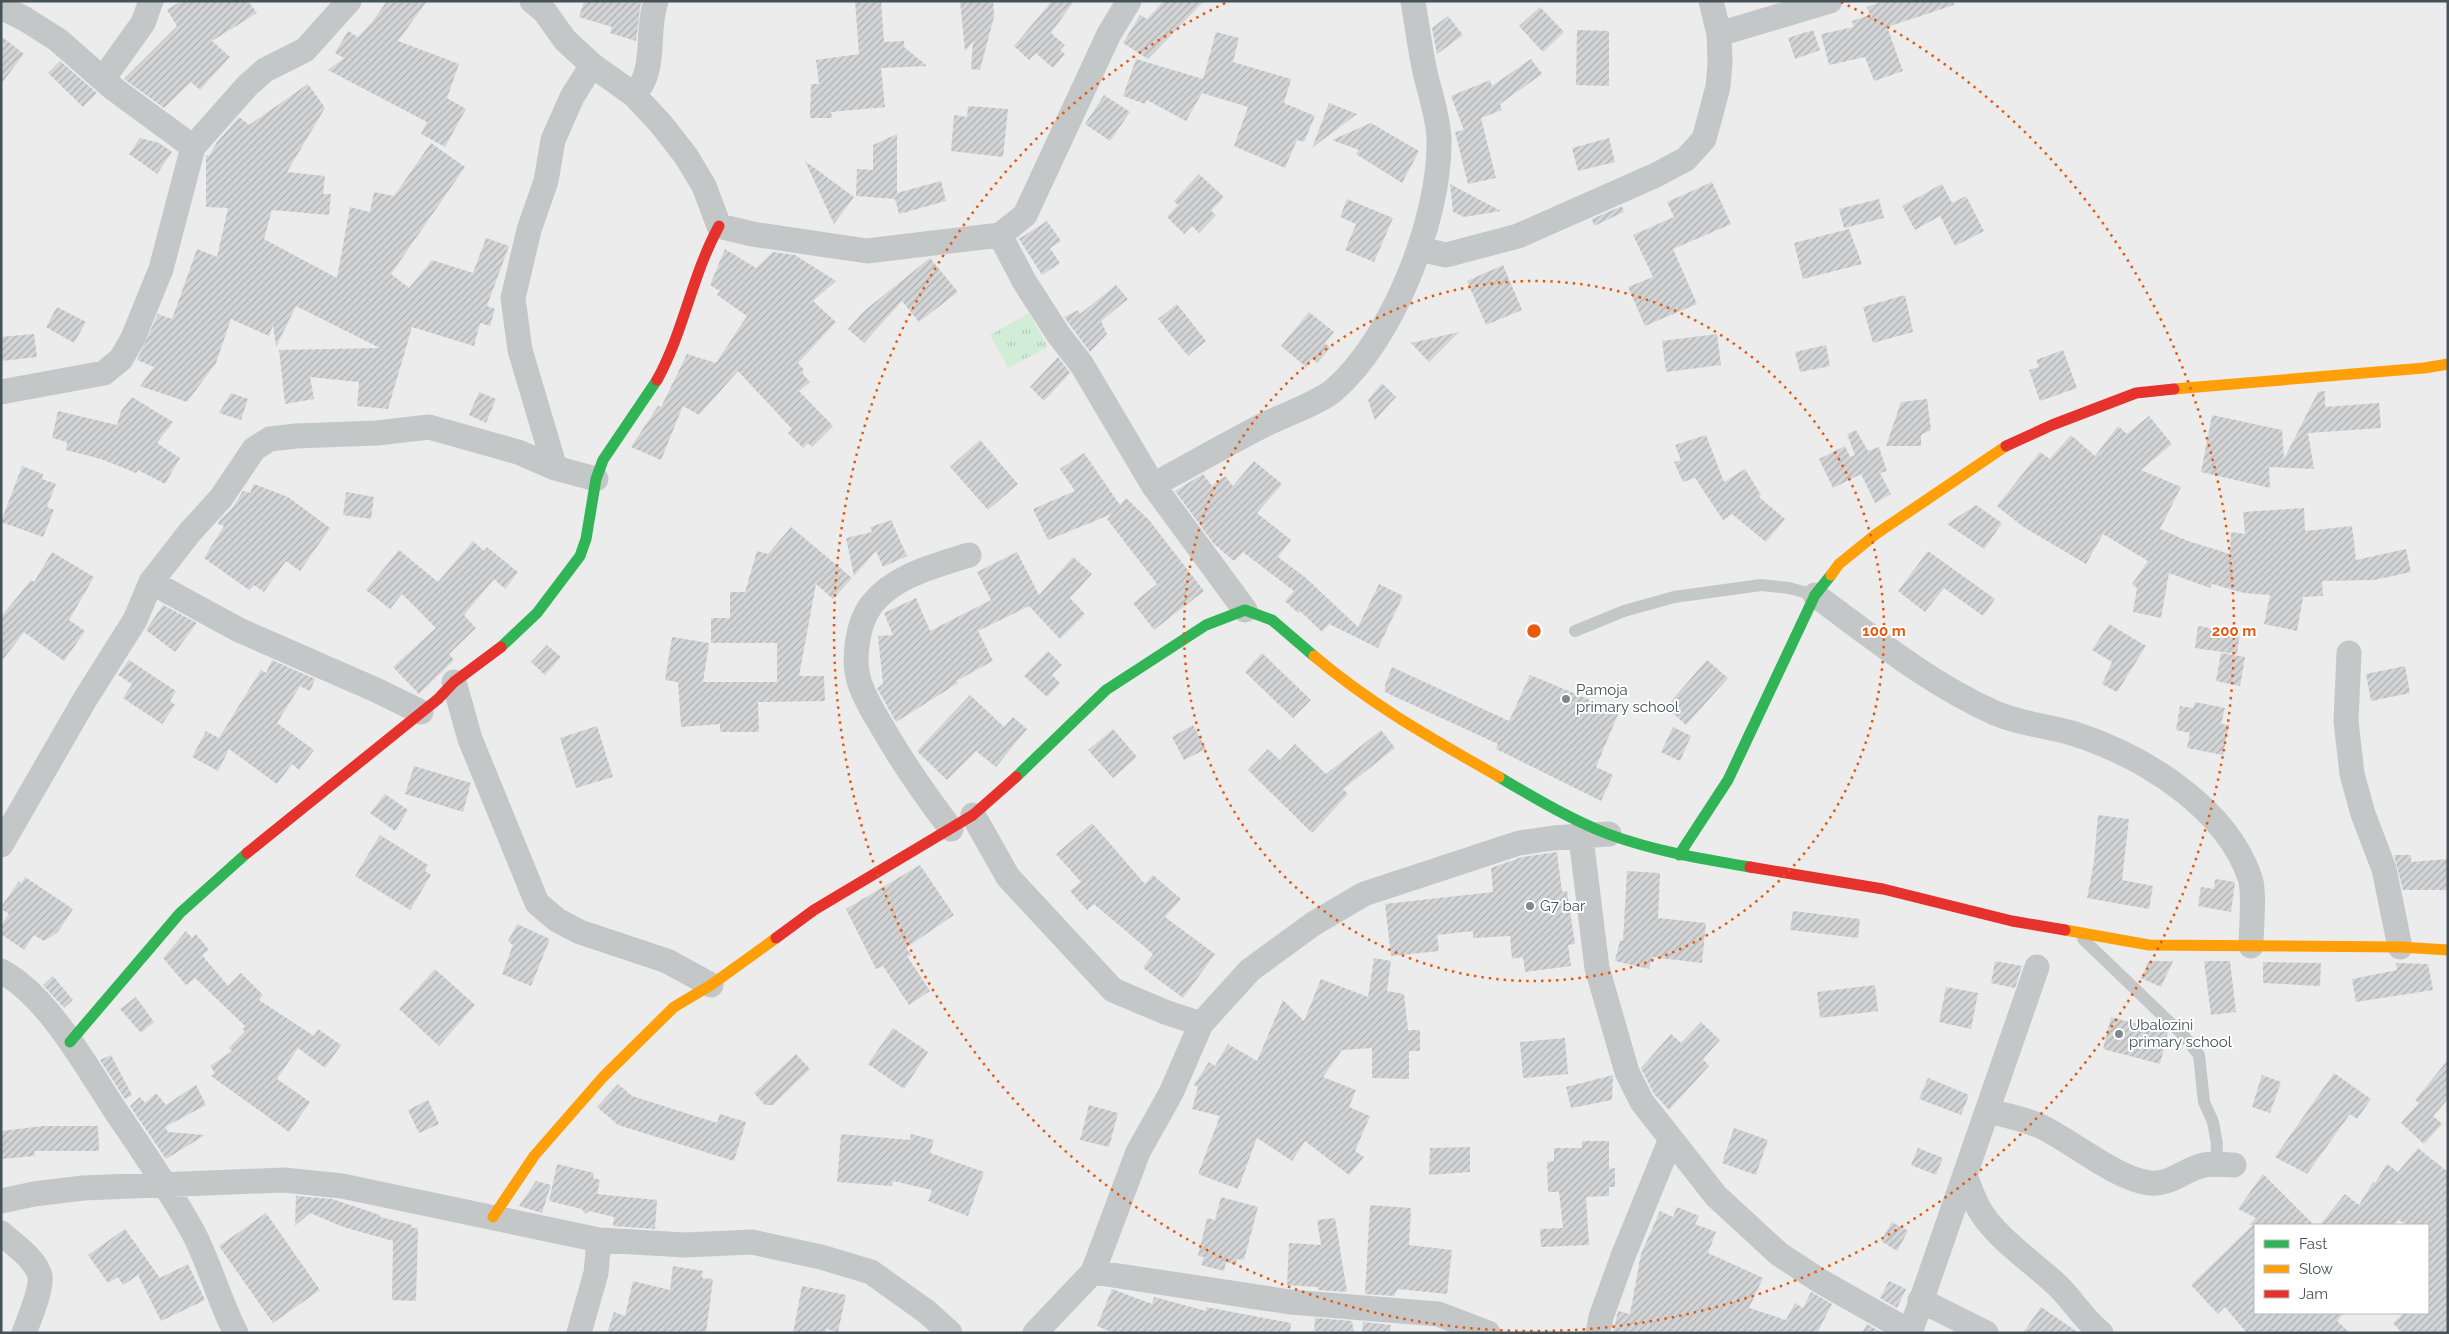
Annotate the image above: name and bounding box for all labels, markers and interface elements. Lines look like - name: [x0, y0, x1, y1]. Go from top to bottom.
- centre of rings: [1525, 622, 1543, 640]
- text: 100 m: [1862, 622, 1906, 640]
- text: 200 m: [2212, 622, 2256, 640]
- place label: Pamoja primary school: [1576, 681, 1680, 716]
- marker: Pamoja primary school: [1560, 693, 1572, 705]
- place label: G7 bar: [1540, 897, 1586, 915]
- marker: G7 bar: [1524, 900, 1536, 912]
- place label: Ubalozini primary school: [2129, 1016, 2233, 1051]
- marker: Ubalozini primary school: [2113, 1028, 2125, 1040]
- legend: [2254, 1224, 2429, 1314]
- text: Fast: [2299, 1235, 2327, 1253]
- text: Slow: [2299, 1260, 2333, 1278]
- text: Jam: [2299, 1285, 2328, 1303]

